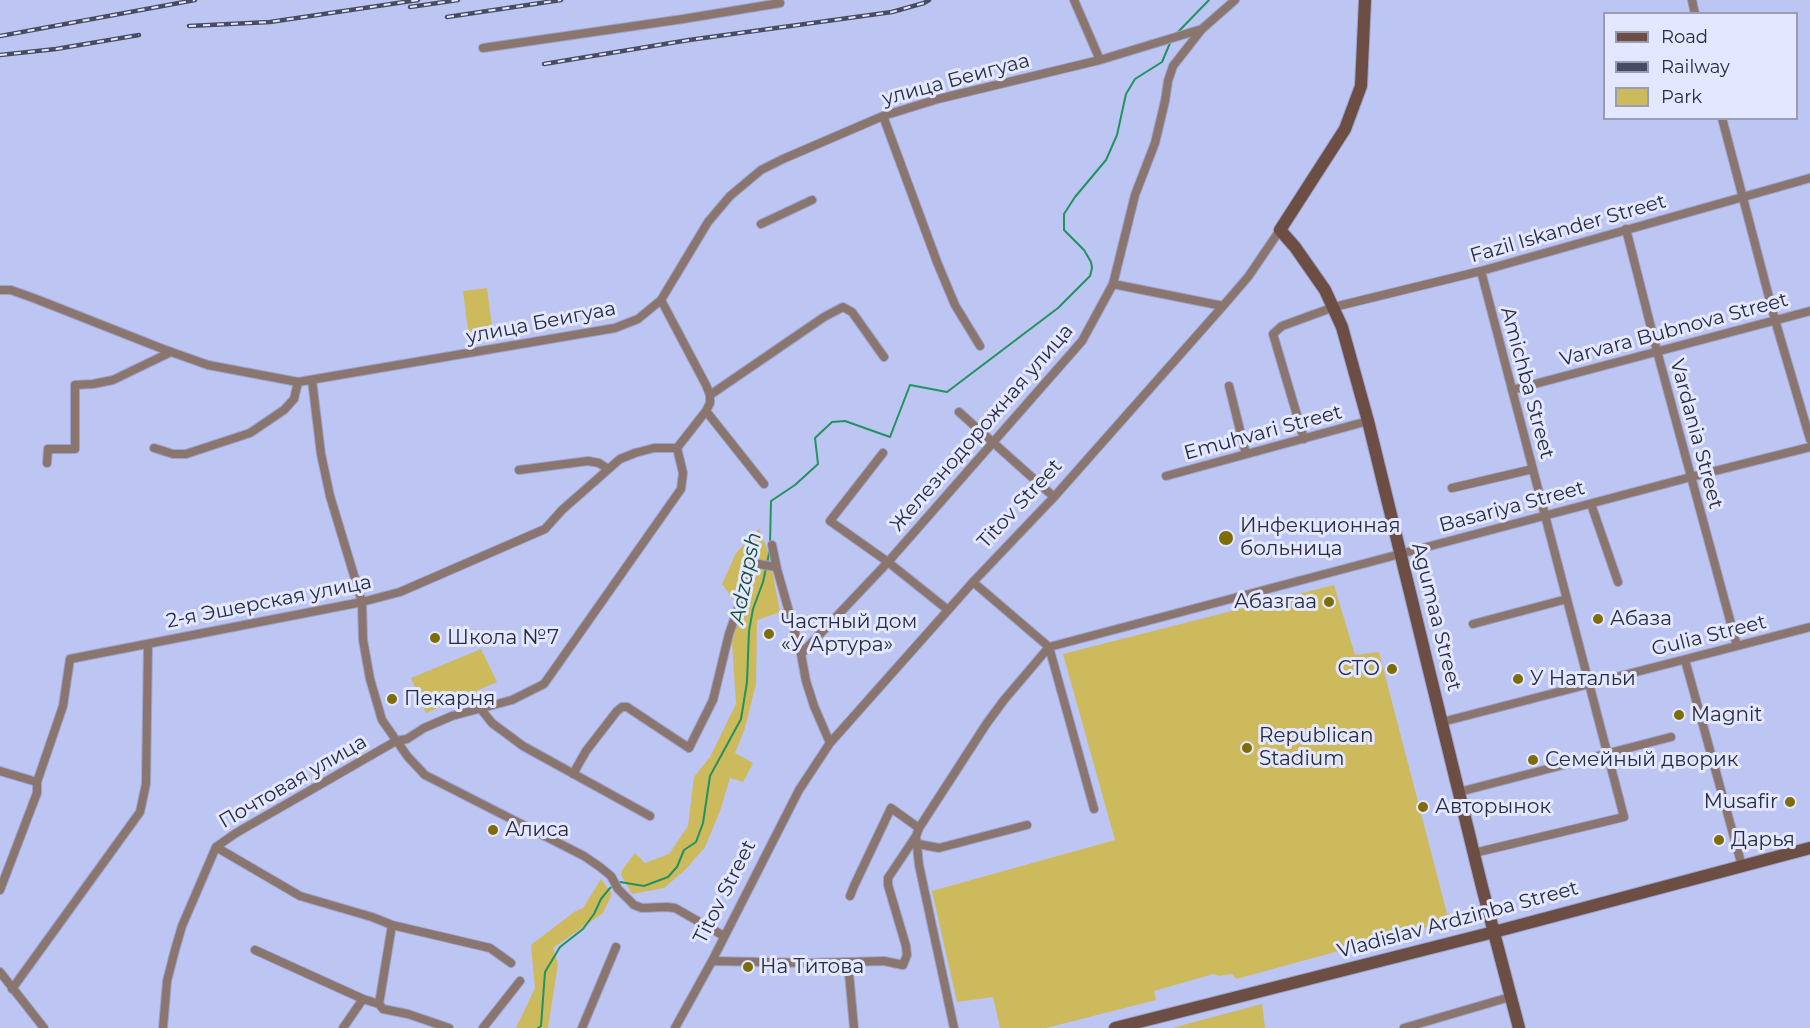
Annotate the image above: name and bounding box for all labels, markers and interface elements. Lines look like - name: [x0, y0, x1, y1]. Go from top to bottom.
- legend: [1603, 12, 1798, 120]
- text: Road: [1661, 26, 1708, 48]
- street label: улица Беигуаа: [880, 49, 1032, 111]
- text: Railway: [1661, 56, 1730, 78]
- text: Park: [1661, 86, 1702, 108]
- street label: Fazil Iskander Street: [1467, 190, 1669, 268]
- street label: Varvara Bubnova Street: [1557, 288, 1791, 372]
- street label: улица Беигуаа: [464, 297, 618, 349]
- street label: Amichba Street: [1495, 304, 1559, 462]
- street label: Железнодорожная улица: [885, 319, 1079, 537]
- street label: Vardania Street: [1664, 356, 1728, 512]
- street label: Emuhvari Street: [1181, 400, 1345, 466]
- street label: Titov Street: [973, 454, 1067, 554]
- street label: Basariya Street: [1437, 476, 1587, 538]
- place label: Инфекционная больница: [1240, 514, 1401, 561]
- marker: Инфекционная больница: [1217, 529, 1235, 547]
- water label: Adzapsh: [725, 530, 767, 626]
- street label: Agumaa Street: [1406, 540, 1466, 694]
- street label: 2-я Эшерская улица: [164, 570, 374, 634]
- place label: Абазгаа: [1234, 590, 1317, 614]
- marker: Абазгаа: [1322, 595, 1336, 609]
- place label: Абаза: [1610, 607, 1672, 631]
- place label: Частный дом «У Артура»: [781, 610, 917, 657]
- street label: Gulia Street: [1649, 610, 1769, 662]
- marker: Абаза: [1591, 612, 1605, 626]
- place label: Школа №7: [447, 626, 559, 650]
- marker: Частный дом «У Артура»: [762, 627, 776, 641]
- marker: Школа №7: [428, 631, 442, 645]
- place label: СТО: [1337, 657, 1380, 681]
- marker: СТО: [1385, 662, 1399, 676]
- place label: У Натальи: [1530, 667, 1636, 691]
- marker: У Натальи: [1511, 672, 1525, 686]
- place label: Пекарня: [404, 687, 495, 711]
- marker: Пекарня: [385, 692, 399, 706]
- place label: Magnit: [1691, 703, 1762, 727]
- marker: Magnit: [1672, 708, 1686, 722]
- place label: Republican Stadium: [1259, 724, 1373, 771]
- street label: Почтовая улица: [215, 730, 371, 834]
- marker: Republican Stadium: [1240, 741, 1254, 755]
- place label: Семейный дворик: [1545, 748, 1738, 772]
- marker: Семейный дворик: [1526, 753, 1540, 767]
- place label: Musafir: [1704, 790, 1778, 814]
- place label: Авторынок: [1435, 795, 1551, 819]
- marker: Musafir: [1783, 795, 1797, 809]
- marker: Авторынок: [1416, 800, 1430, 814]
- place label: Алиса: [505, 818, 569, 842]
- marker: Алиса: [486, 823, 500, 837]
- place label: Дарья: [1731, 828, 1795, 852]
- marker: Дарья: [1712, 833, 1726, 847]
- street label: Titov Street: [689, 836, 761, 948]
- street label: Vladislav Ardzinba Street: [1335, 876, 1581, 964]
- place label: На Титова: [760, 955, 864, 979]
- marker: На Титова: [741, 960, 755, 974]

